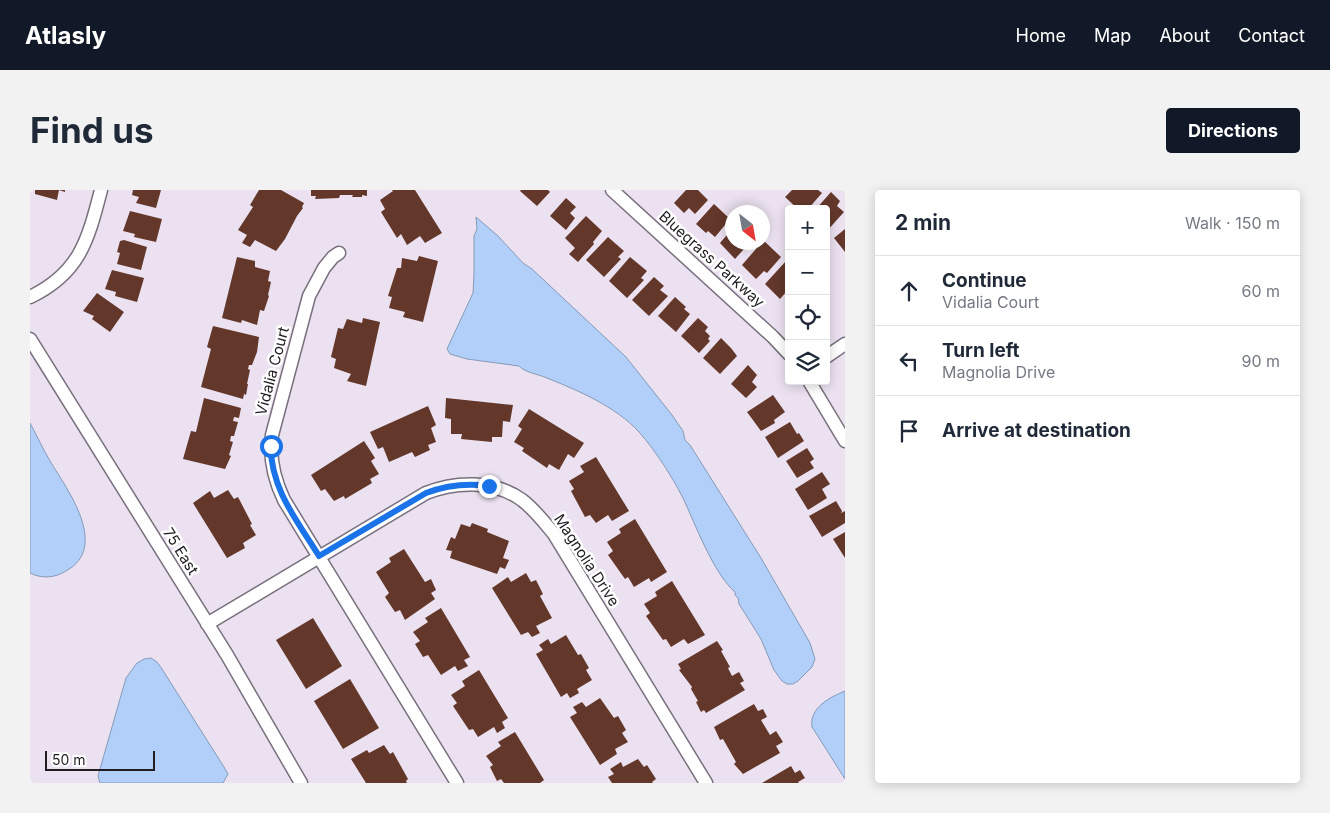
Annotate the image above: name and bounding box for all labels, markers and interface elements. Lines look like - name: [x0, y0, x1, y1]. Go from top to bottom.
- text: Atlasly: [25, 21, 106, 50]
- text: Home: [1016, 25, 1066, 46]
- text: Map: [1094, 25, 1131, 46]
- text: About: [1159, 25, 1210, 46]
- text: Contact: [1238, 25, 1305, 46]
- button: Directions: [1166, 108, 1300, 153]
- text: Find us: [30, 109, 154, 151]
- north arrow: [725, 205, 770, 250]
- map controls: [785, 205, 830, 385]
- button: +: [785, 205, 830, 250]
- street label: Bluegrass Parkway: [655, 207, 769, 312]
- text: 2 min: [895, 210, 951, 235]
- text: Walk · 150 m: [1185, 213, 1280, 233]
- button: −: [785, 250, 830, 295]
- text: Continue: [942, 269, 1027, 292]
- icon: ahead: [895, 277, 923, 305]
- text: 60 m: [1241, 281, 1280, 301]
- text: Vidalia Court: [942, 292, 1039, 312]
- button: locate: [785, 295, 830, 340]
- street label: Vidalia Court: [251, 324, 293, 417]
- text: Turn left: [942, 339, 1020, 362]
- button: layers: [785, 340, 830, 385]
- icon: left: [895, 347, 923, 375]
- text: 90 m: [1241, 351, 1280, 371]
- text: Magnolia Drive: [942, 362, 1055, 382]
- icon: arrive: [895, 417, 923, 445]
- text: Arrive at destination: [942, 419, 1131, 442]
- route start: [260, 435, 283, 458]
- route end: [478, 475, 501, 498]
- street label: Magnolia Drive: [550, 510, 624, 610]
- street label: 75 East: [159, 524, 203, 578]
- scale bar: [45, 748, 155, 771]
- text: 50 m: [52, 751, 86, 768]

